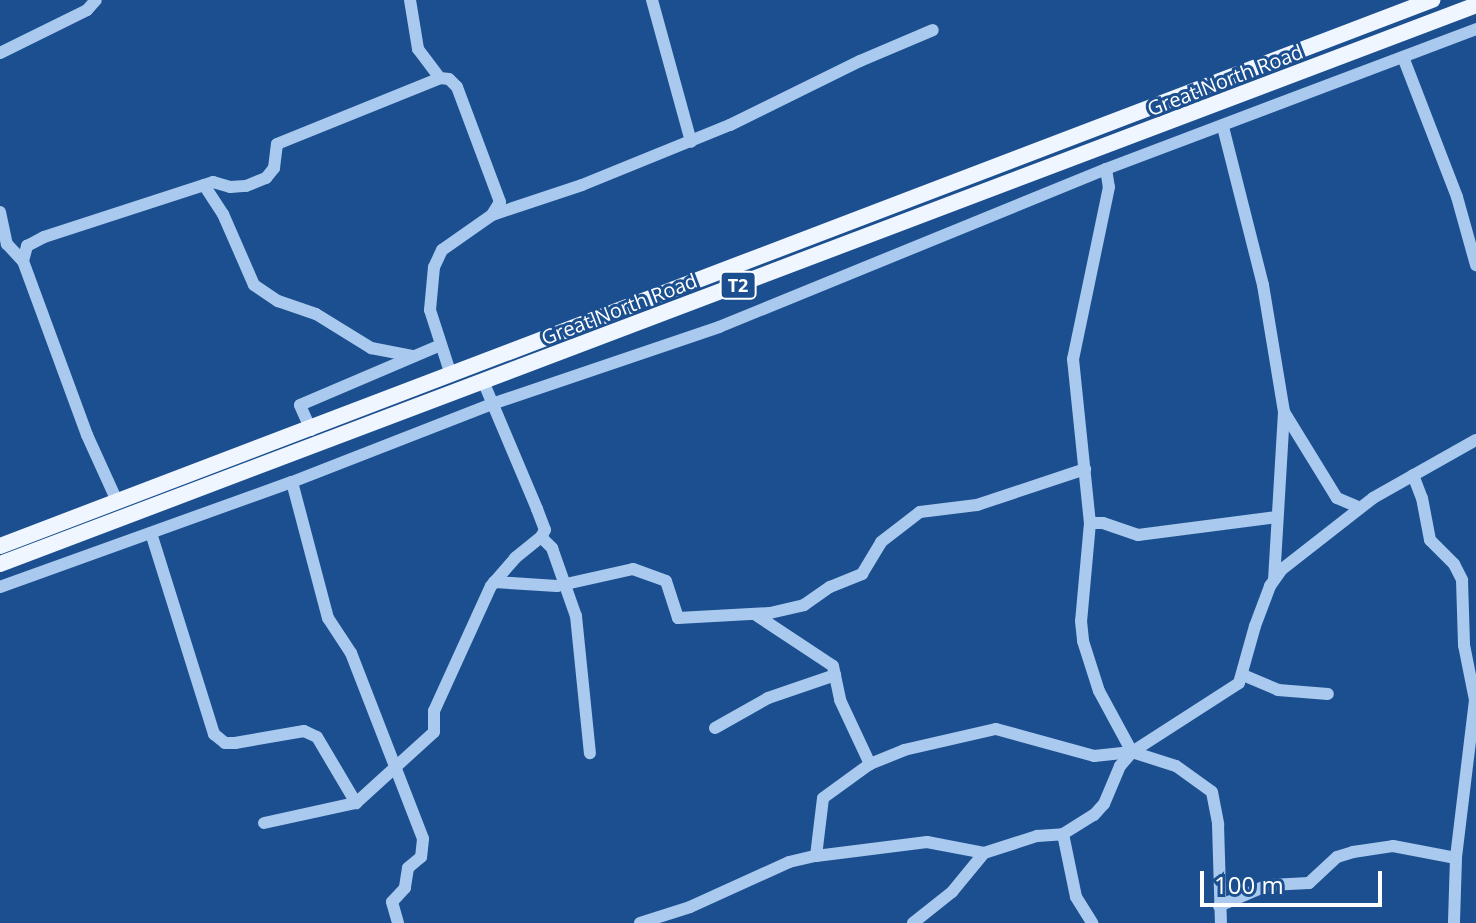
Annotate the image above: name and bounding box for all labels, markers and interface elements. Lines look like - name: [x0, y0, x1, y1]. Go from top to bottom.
- street label: Great North Road: [1144, 39, 1306, 121]
- street label: Great North Road: [538, 268, 700, 350]
- road number: T2: [718, 271, 758, 299]
- scale bar: [1204, 855, 1386, 905]
- text: 100 m: [1214, 868, 1284, 901]

